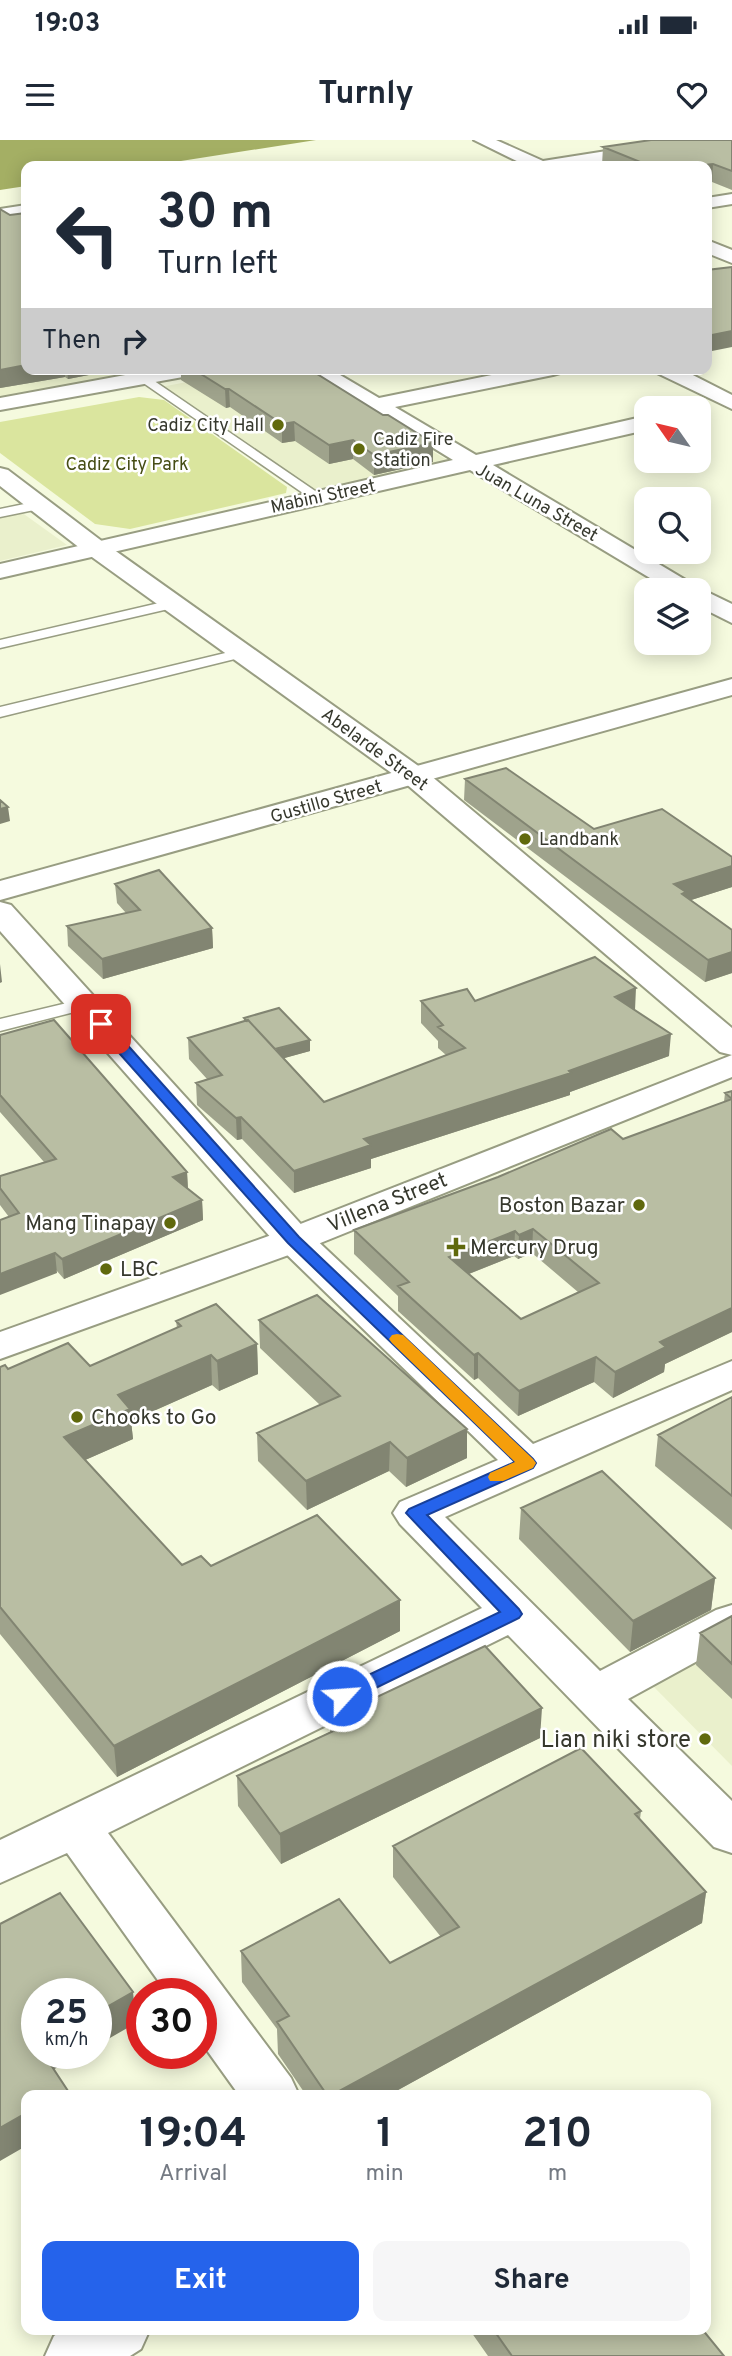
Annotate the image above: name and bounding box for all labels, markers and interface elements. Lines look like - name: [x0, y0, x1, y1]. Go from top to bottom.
- text: 19:03: [35, 8, 100, 41]
- text: Turnly: [318, 75, 414, 115]
- icon: menu: [21, 76, 59, 114]
- icon: heart: [673, 76, 711, 114]
- text: 30 m: [157, 184, 273, 246]
- icon: left: [42, 189, 133, 280]
- text: Turn left: [157, 245, 278, 285]
- icon: right: [115, 322, 153, 360]
- text: Then: [42, 325, 101, 358]
- north arrow: [634, 396, 710, 472]
- map controls: [634, 396, 711, 655]
- place label: Cadiz City Hall: [147, 415, 264, 438]
- marker: Cadiz City Hall: [270, 417, 286, 433]
- place label: Cadiz Fire Station: [373, 429, 453, 473]
- marker: Cadiz Fire Station: [351, 441, 367, 457]
- park label: Cadiz City Park: [66, 454, 189, 477]
- street label: Juan Luna Street: [471, 459, 602, 548]
- street label: Mabini Street: [269, 475, 378, 520]
- button: search: [634, 487, 711, 564]
- button: layers: [634, 578, 711, 655]
- street label: Abelarde Street: [316, 704, 432, 797]
- street label: Gustillo Street: [268, 776, 385, 829]
- place label: Landbank: [539, 829, 619, 852]
- marker: Landbank: [517, 831, 533, 847]
- pin: [71, 994, 131, 1054]
- icon: arrive: [82, 1005, 120, 1043]
- street label: Villena Street: [324, 1167, 452, 1240]
- place label: Boston Bazar: [499, 1193, 625, 1220]
- marker: Boston Bazar: [631, 1197, 647, 1213]
- place label: Mang Tinapay: [25, 1211, 156, 1238]
- marker: Mang Tinapay: [162, 1215, 178, 1231]
- place label: Mercury Drug: [470, 1235, 599, 1262]
- marker: Mercury Drug: [448, 1239, 464, 1255]
- place label: LBC: [120, 1257, 159, 1284]
- marker: LBC: [98, 1261, 114, 1277]
- place label: Chooks to Go: [91, 1405, 217, 1432]
- marker: Chooks to Go: [69, 1409, 85, 1425]
- position arrow: [305, 1659, 379, 1733]
- place label: Lian niki store: [541, 1726, 691, 1756]
- marker: Lian niki store: [697, 1731, 713, 1747]
- speed limit sign: 30: [126, 1978, 217, 2069]
- text: 25: [45, 1992, 88, 2036]
- text: km/h: [45, 2029, 88, 2052]
- text: 19:04: [140, 2109, 247, 2162]
- text: 1: [376, 2109, 393, 2162]
- text: 210: [522, 2109, 592, 2162]
- text: Arrival: [159, 2160, 228, 2189]
- text: min: [366, 2160, 404, 2189]
- text: m: [548, 2160, 567, 2189]
- button: Exit: [42, 2241, 359, 2321]
- button: Share: [373, 2241, 690, 2321]

